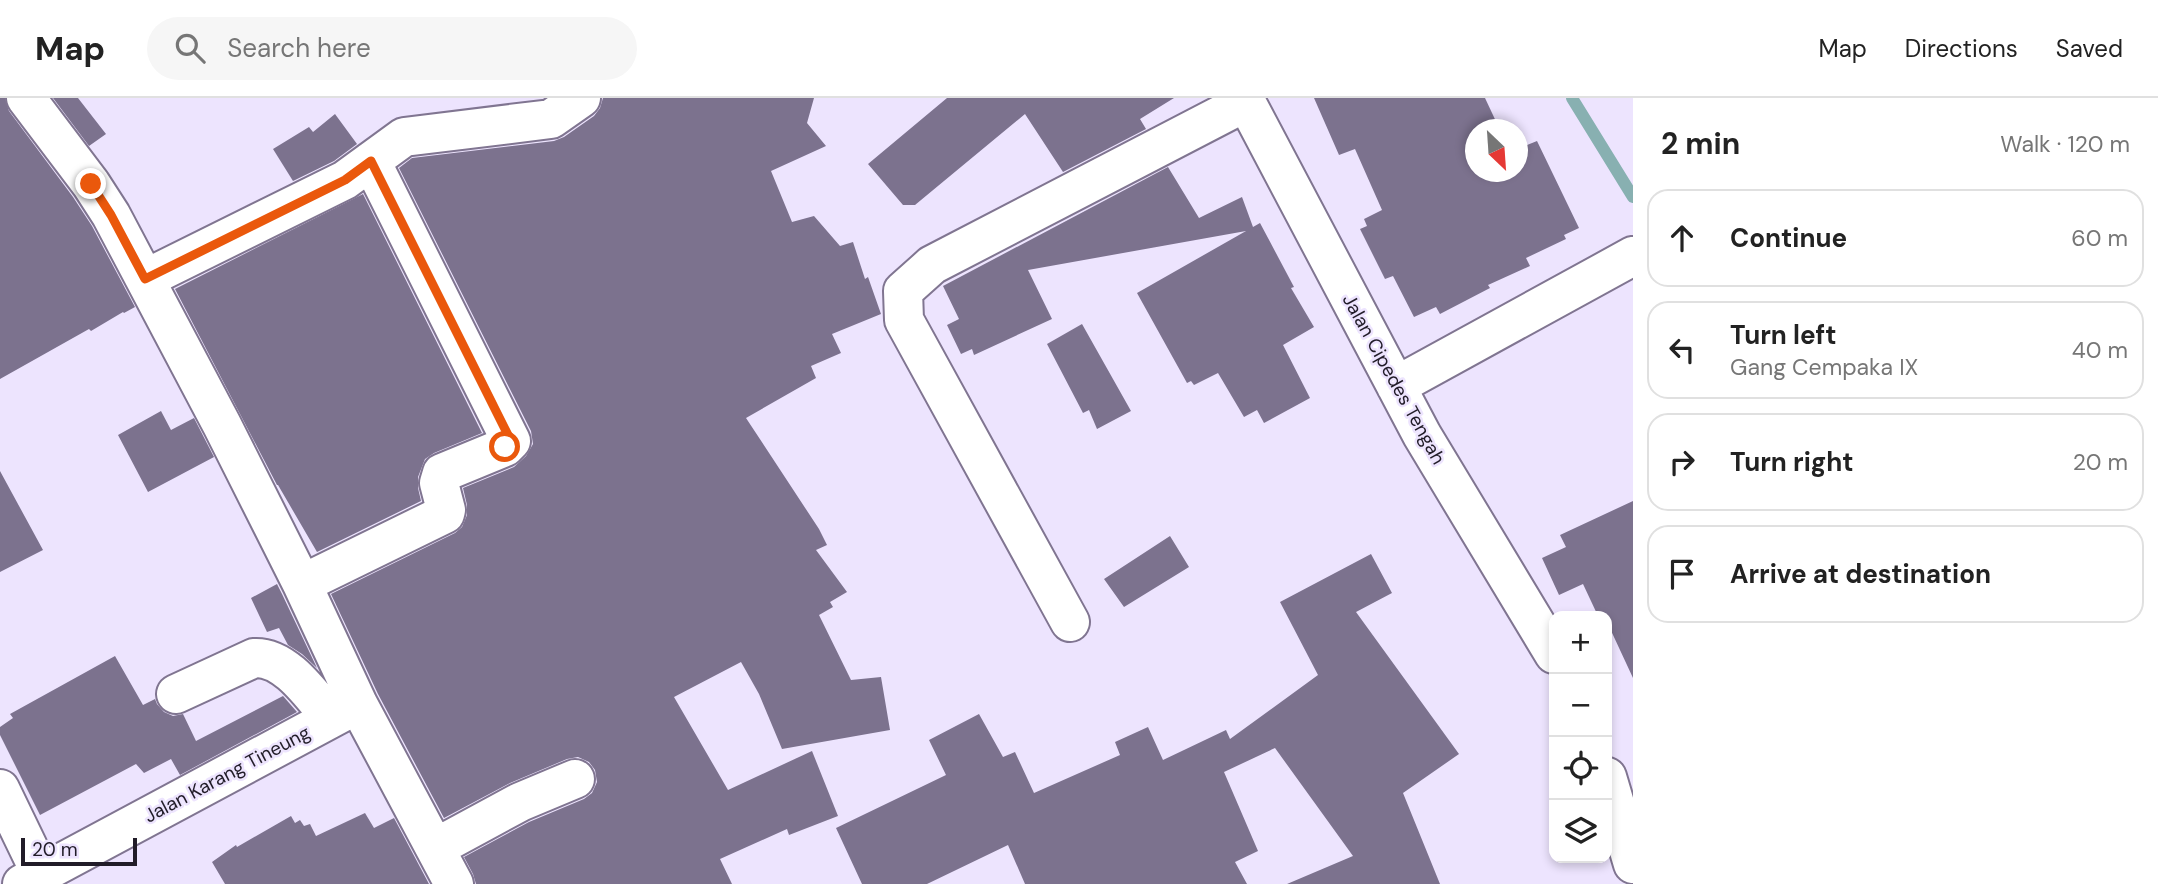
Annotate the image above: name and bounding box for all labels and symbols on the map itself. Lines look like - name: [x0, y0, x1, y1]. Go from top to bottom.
- north arrow: [1465, 119, 1528, 182]
- route end: [75, 168, 106, 199]
- street label: Jalan Cipedes Tengah: [1337, 289, 1451, 469]
- route start: [489, 431, 520, 462]
- street label: Jalan Karang Tineung: [140, 719, 315, 828]
- scale bar: [21, 835, 136, 867]

